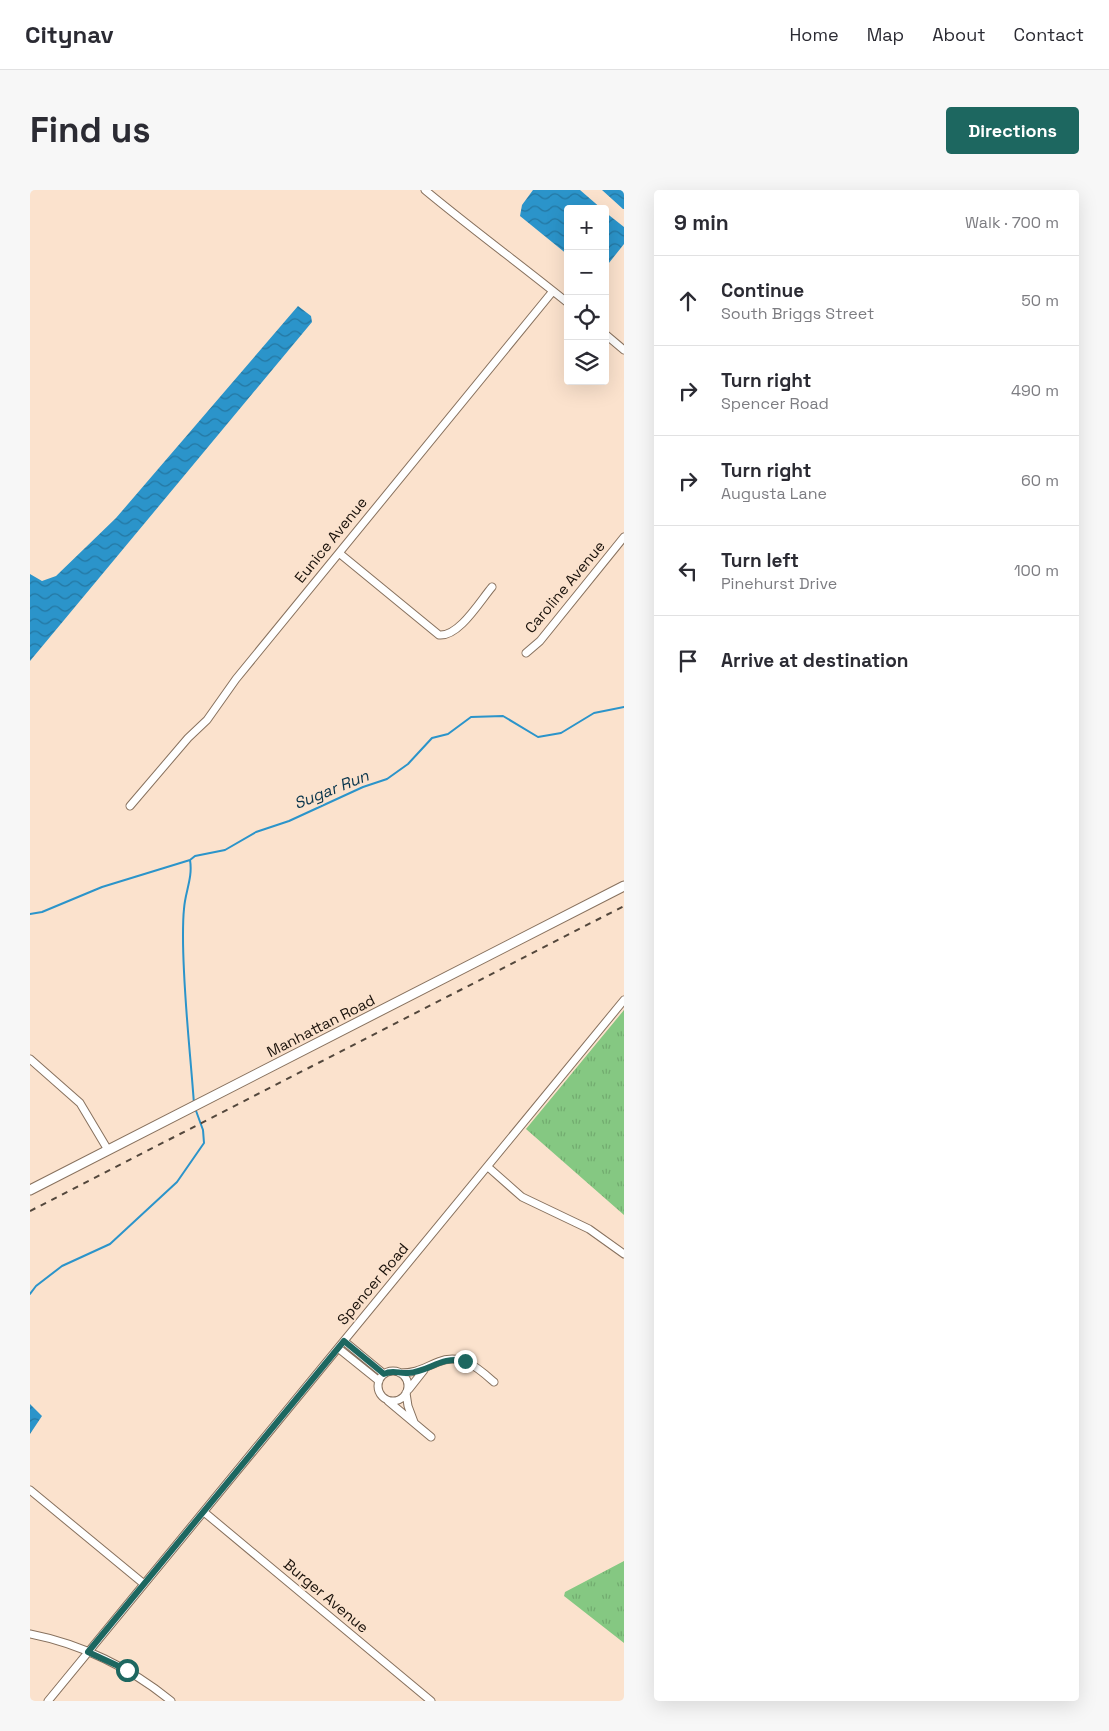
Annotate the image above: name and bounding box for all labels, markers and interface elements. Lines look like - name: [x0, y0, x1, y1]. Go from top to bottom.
- text: Citynav: [25, 19, 114, 50]
- text: Home: [790, 23, 839, 46]
- text: Map: [867, 23, 904, 46]
- text: About: [932, 23, 986, 46]
- text: Contact: [1014, 23, 1084, 46]
- button: Directions: [946, 107, 1079, 154]
- text: Find us: [30, 108, 151, 152]
- map controls: [564, 205, 609, 385]
- button: +: [564, 205, 609, 250]
- text: 9 min: [674, 209, 729, 236]
- text: Walk · 700 m: [965, 212, 1059, 233]
- button: −: [564, 250, 609, 295]
- text: Continue: [721, 278, 804, 303]
- icon: ahead: [674, 287, 702, 315]
- text: 50 m: [1021, 290, 1059, 311]
- button: locate: [564, 295, 609, 340]
- text: South Briggs Street: [721, 303, 874, 324]
- button: layers: [564, 340, 609, 385]
- text: Turn right: [721, 368, 811, 393]
- icon: right: [674, 377, 702, 405]
- text: 490 m: [1011, 380, 1059, 401]
- text: Spencer Road: [721, 393, 829, 414]
- text: Turn right: [721, 458, 811, 483]
- icon: right: [674, 467, 702, 495]
- text: 60 m: [1021, 470, 1059, 491]
- text: Augusta Lane: [721, 483, 827, 504]
- street label: Eunice Avenue: [290, 493, 371, 586]
- street label: Caroline Avenue: [520, 536, 609, 637]
- text: Turn left: [721, 548, 799, 573]
- icon: left: [674, 557, 702, 585]
- text: 100 m: [1014, 560, 1059, 581]
- text: Pinehurst Drive: [721, 573, 837, 594]
- icon: arrive: [674, 647, 702, 675]
- text: Arrive at destination: [721, 648, 909, 673]
- water label: Sugar Run: [291, 765, 373, 814]
- street label: Manhattan Road: [264, 990, 378, 1061]
- street label: Spencer Road: [333, 1239, 412, 1329]
- route end: [454, 1350, 477, 1373]
- street label: Burger Avenue: [280, 1555, 373, 1637]
- route start: [116, 1659, 139, 1682]

